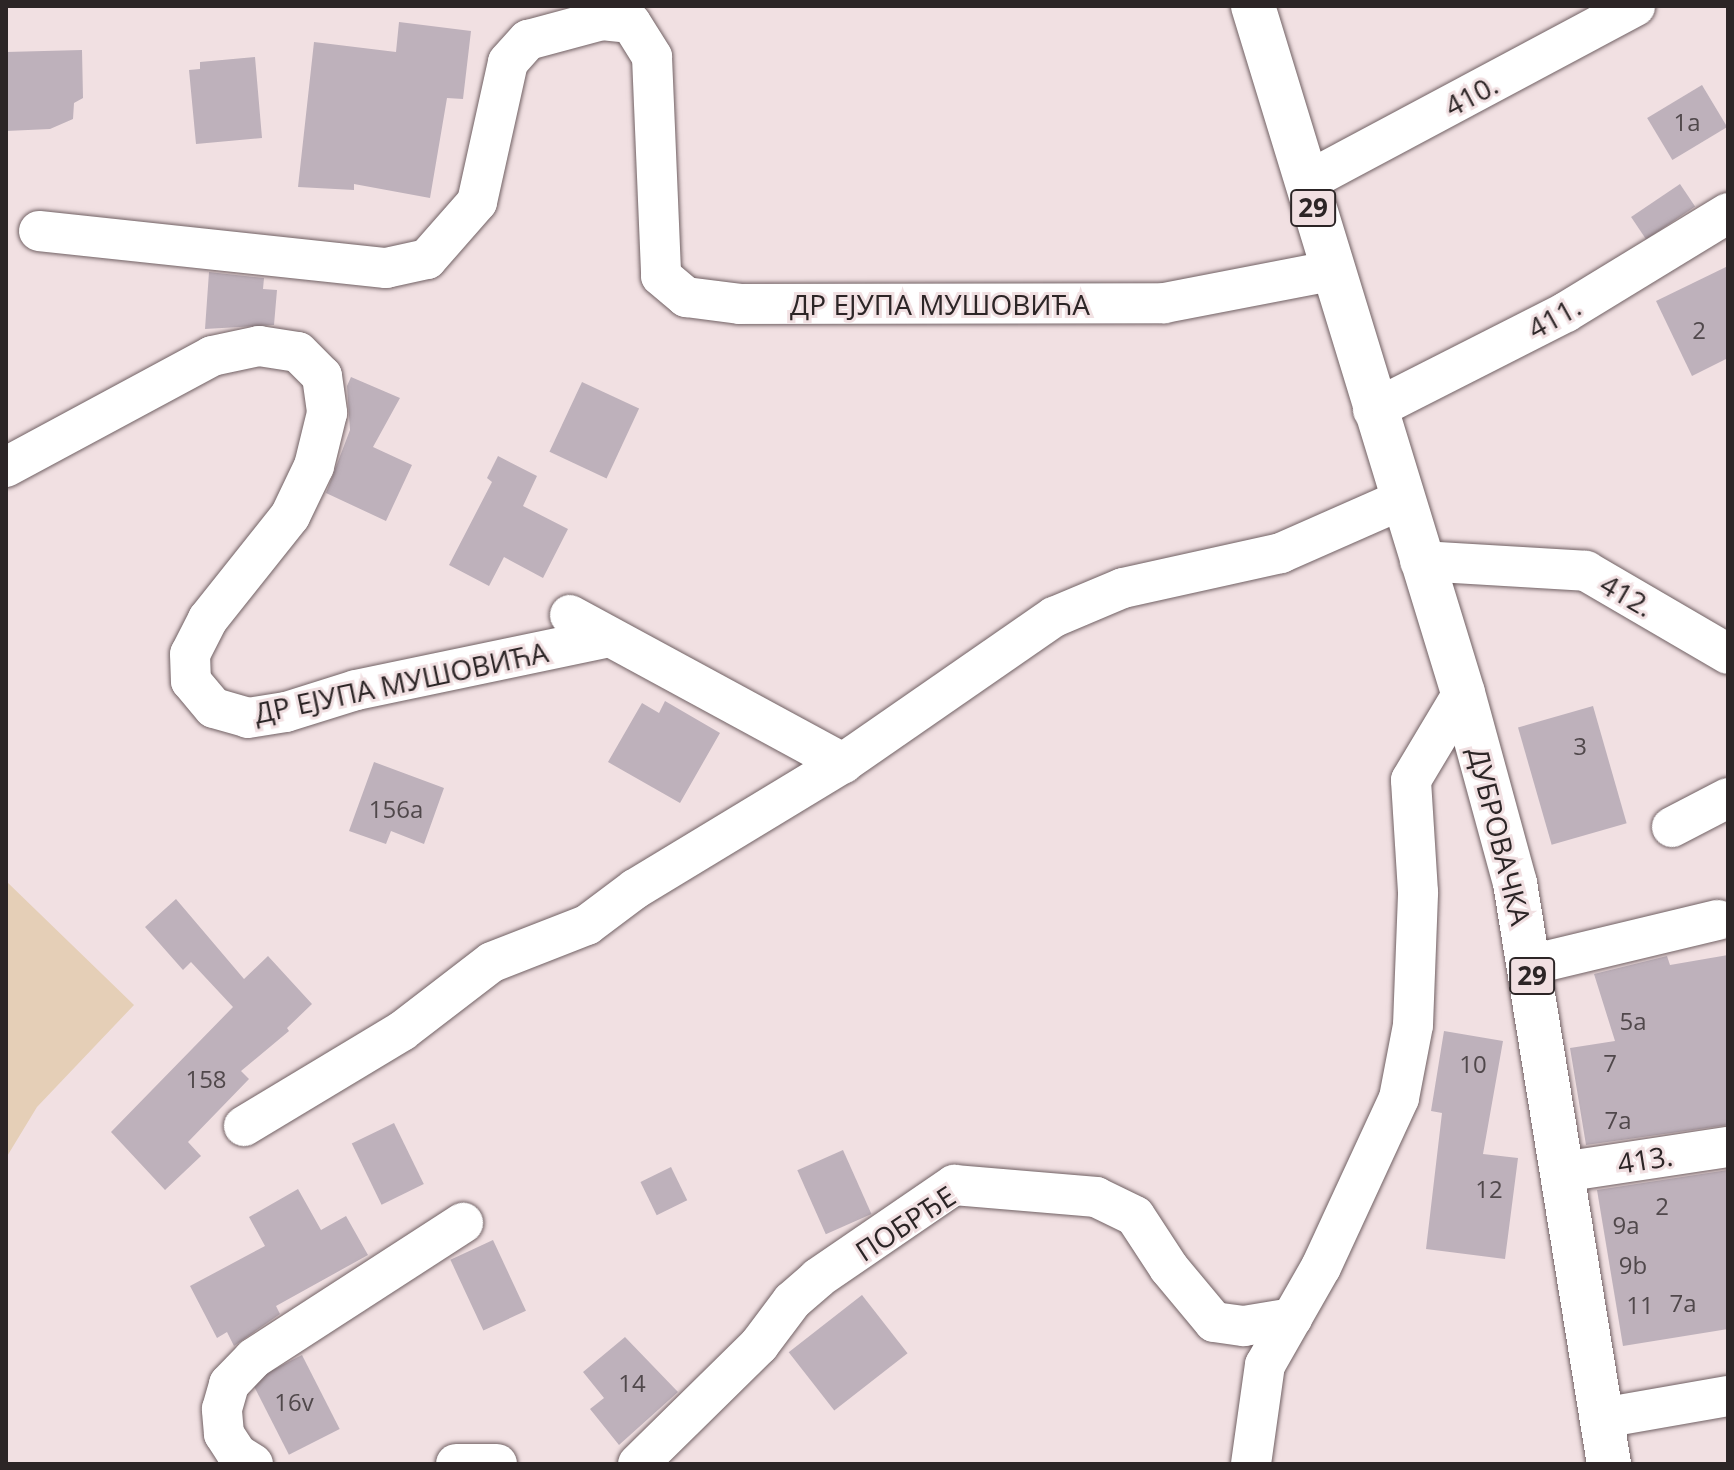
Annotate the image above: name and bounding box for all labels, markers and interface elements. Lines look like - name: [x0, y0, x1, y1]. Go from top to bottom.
- street label: 410.: [1439, 67, 1503, 123]
- house number: 1a: [1673, 108, 1701, 136]
- road number: 29: [1289, 186, 1337, 230]
- street label: ДР ЕЈУПА МУШОВИЋА: [790, 287, 1090, 321]
- street label: 411.: [1522, 289, 1586, 345]
- house number: 2: [1692, 316, 1706, 344]
- street label: 412.: [1595, 567, 1659, 623]
- street label: ДР ЕЈУПА МУШОВИЋА: [251, 634, 551, 730]
- house number: 3: [1573, 732, 1587, 760]
- street label: ДУБРОВАЧКА: [1462, 744, 1538, 928]
- house number: 156a: [369, 795, 423, 823]
- road number: 29: [1508, 954, 1556, 998]
- house number: 5a: [1619, 1007, 1647, 1035]
- house number: 7: [1603, 1049, 1617, 1077]
- house number: 10: [1459, 1050, 1487, 1078]
- house number: 158: [185, 1065, 227, 1093]
- house number: 7a: [1604, 1106, 1632, 1134]
- street label: 413.: [1615, 1138, 1675, 1180]
- house number: 12: [1475, 1175, 1503, 1203]
- street label: ПОБРЂЕ: [849, 1178, 961, 1268]
- house number: 2: [1655, 1192, 1669, 1220]
- house number: 9a: [1612, 1211, 1640, 1239]
- house number: 9b: [1619, 1251, 1647, 1279]
- house number: 7a: [1669, 1289, 1697, 1317]
- house number: 11: [1626, 1291, 1654, 1319]
- house number: 14: [618, 1369, 646, 1397]
- house number: 16v: [274, 1388, 314, 1416]

